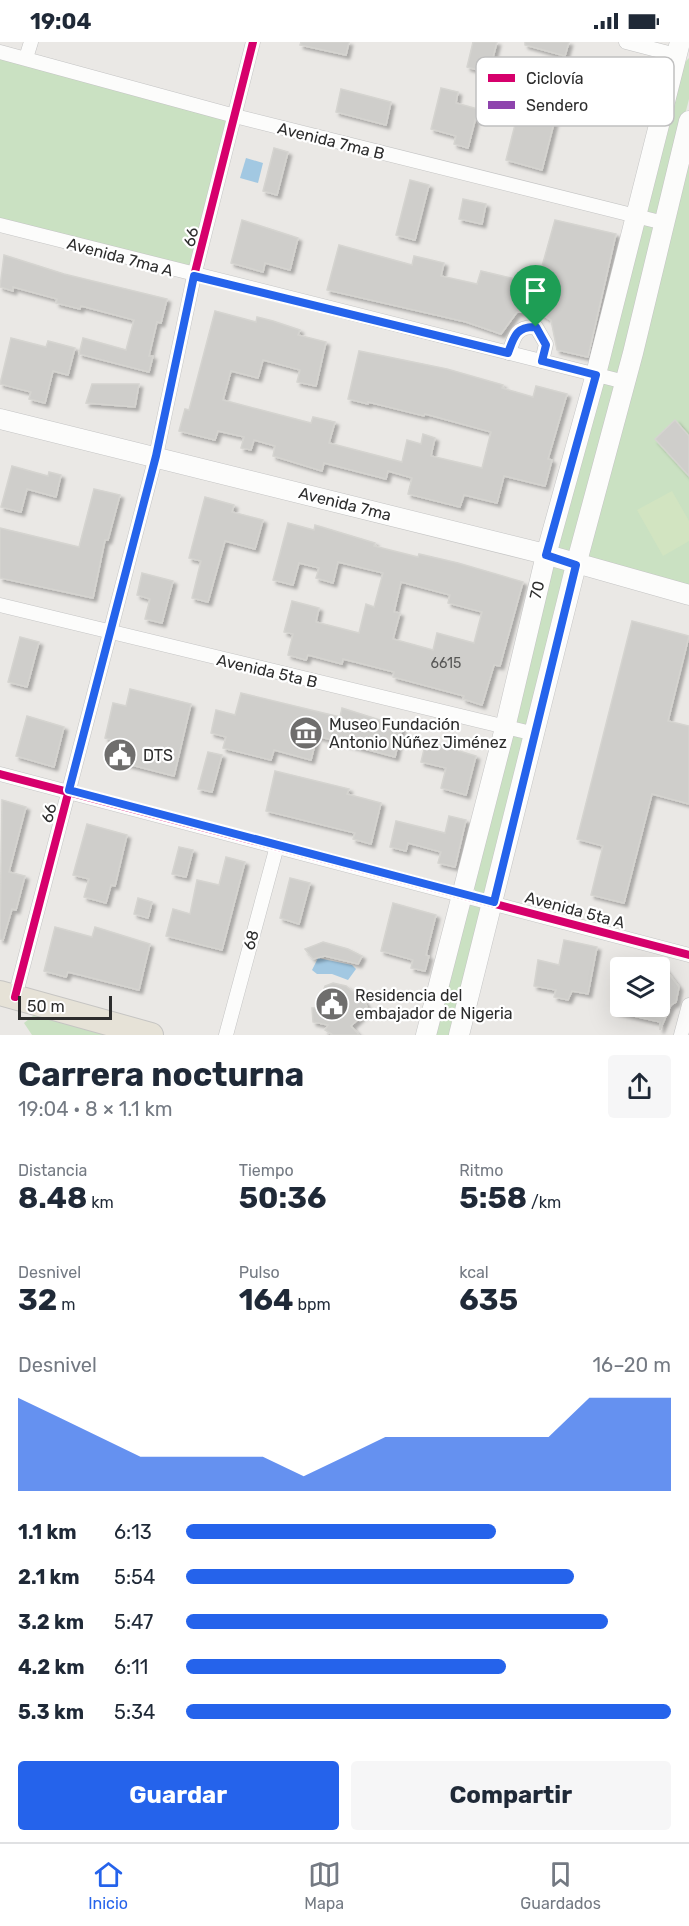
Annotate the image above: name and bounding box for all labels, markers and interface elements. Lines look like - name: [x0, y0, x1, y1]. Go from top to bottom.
- text: 19:04: [30, 8, 91, 35]
- legend: [476, 57, 674, 126]
- text: Ciclovía: [526, 69, 584, 88]
- text: Sendero: [526, 96, 588, 115]
- street label: Avenida 7ma B: [276, 119, 386, 163]
- street label: 66: [179, 225, 203, 249]
- street label: Avenida 7ma A: [65, 234, 175, 280]
- pin: [510, 265, 561, 327]
- icon: arrive: [519, 274, 552, 307]
- street label: Avenida 7ma: [297, 483, 393, 525]
- street label: 70: [526, 579, 548, 601]
- street label: Avenida 5ta B: [215, 650, 319, 692]
- house number: 6615: [431, 655, 461, 672]
- museum icon: Museo Fundación Antonio Núñez Jiménez: [288, 715, 324, 751]
- place label: Museo Fundación Antonio Núñez Jiménez: [329, 715, 507, 752]
- public building icon: DTS: [102, 737, 138, 773]
- place label: DTS: [143, 746, 173, 765]
- street label: 66: [37, 801, 61, 825]
- street label: Avenida 5ta A: [523, 888, 627, 932]
- street label: 68: [239, 928, 263, 952]
- map controls: [610, 957, 670, 1017]
- button: layers: [610, 957, 670, 1017]
- public building icon: Residencia del embajador de Nigeria: [314, 986, 350, 1022]
- place label: Residencia del embajador de Nigeria: [355, 986, 513, 1023]
- scale bar: [18, 993, 112, 1020]
- text: 50 m: [27, 997, 65, 1016]
- text: Carrera nocturna: [18, 1055, 304, 1094]
- button: share: [608, 1055, 671, 1118]
- text: 19:04 · 8 × 1.1 km: [18, 1097, 173, 1121]
- text: Distancia: [18, 1161, 87, 1180]
- text: Tiempo: [239, 1161, 294, 1180]
- text: Ritmo: [459, 1161, 503, 1180]
- text: 8.48: [18, 1180, 87, 1216]
- text: 50:36: [239, 1180, 327, 1216]
- text: 5:58: [459, 1180, 527, 1216]
- text: km: [87, 1193, 114, 1212]
- text: /km: [527, 1193, 561, 1212]
- text: Desnivel: [18, 1263, 81, 1282]
- text: Pulso: [239, 1263, 280, 1282]
- text: kcal: [459, 1263, 489, 1282]
- text: 32: [18, 1282, 57, 1318]
- text: 164: [239, 1282, 294, 1318]
- text: 635: [459, 1282, 518, 1318]
- text: m: [57, 1295, 75, 1314]
- text: bpm: [294, 1295, 331, 1314]
- text: Desnivel: [18, 1353, 97, 1377]
- text: 16–20 m: [593, 1353, 671, 1377]
- text: 1.1 km: [18, 1520, 77, 1544]
- text: 6:13: [114, 1520, 152, 1544]
- text: 2.1 km: [18, 1565, 80, 1589]
- text: 5:54: [114, 1565, 155, 1589]
- text: 3.2 km: [18, 1610, 84, 1634]
- text: 5:47: [114, 1610, 153, 1634]
- text: 4.2 km: [18, 1655, 84, 1679]
- text: 6:11: [114, 1655, 148, 1679]
- text: 5.3 km: [18, 1700, 84, 1724]
- text: 5:34: [114, 1700, 155, 1724]
- button: Guardar: [18, 1761, 339, 1830]
- button: Compartir: [351, 1761, 671, 1830]
- tab: Inicio: [88, 1858, 128, 1913]
- tab: Mapa: [304, 1858, 344, 1913]
- tab: Guardados: [520, 1858, 601, 1913]

